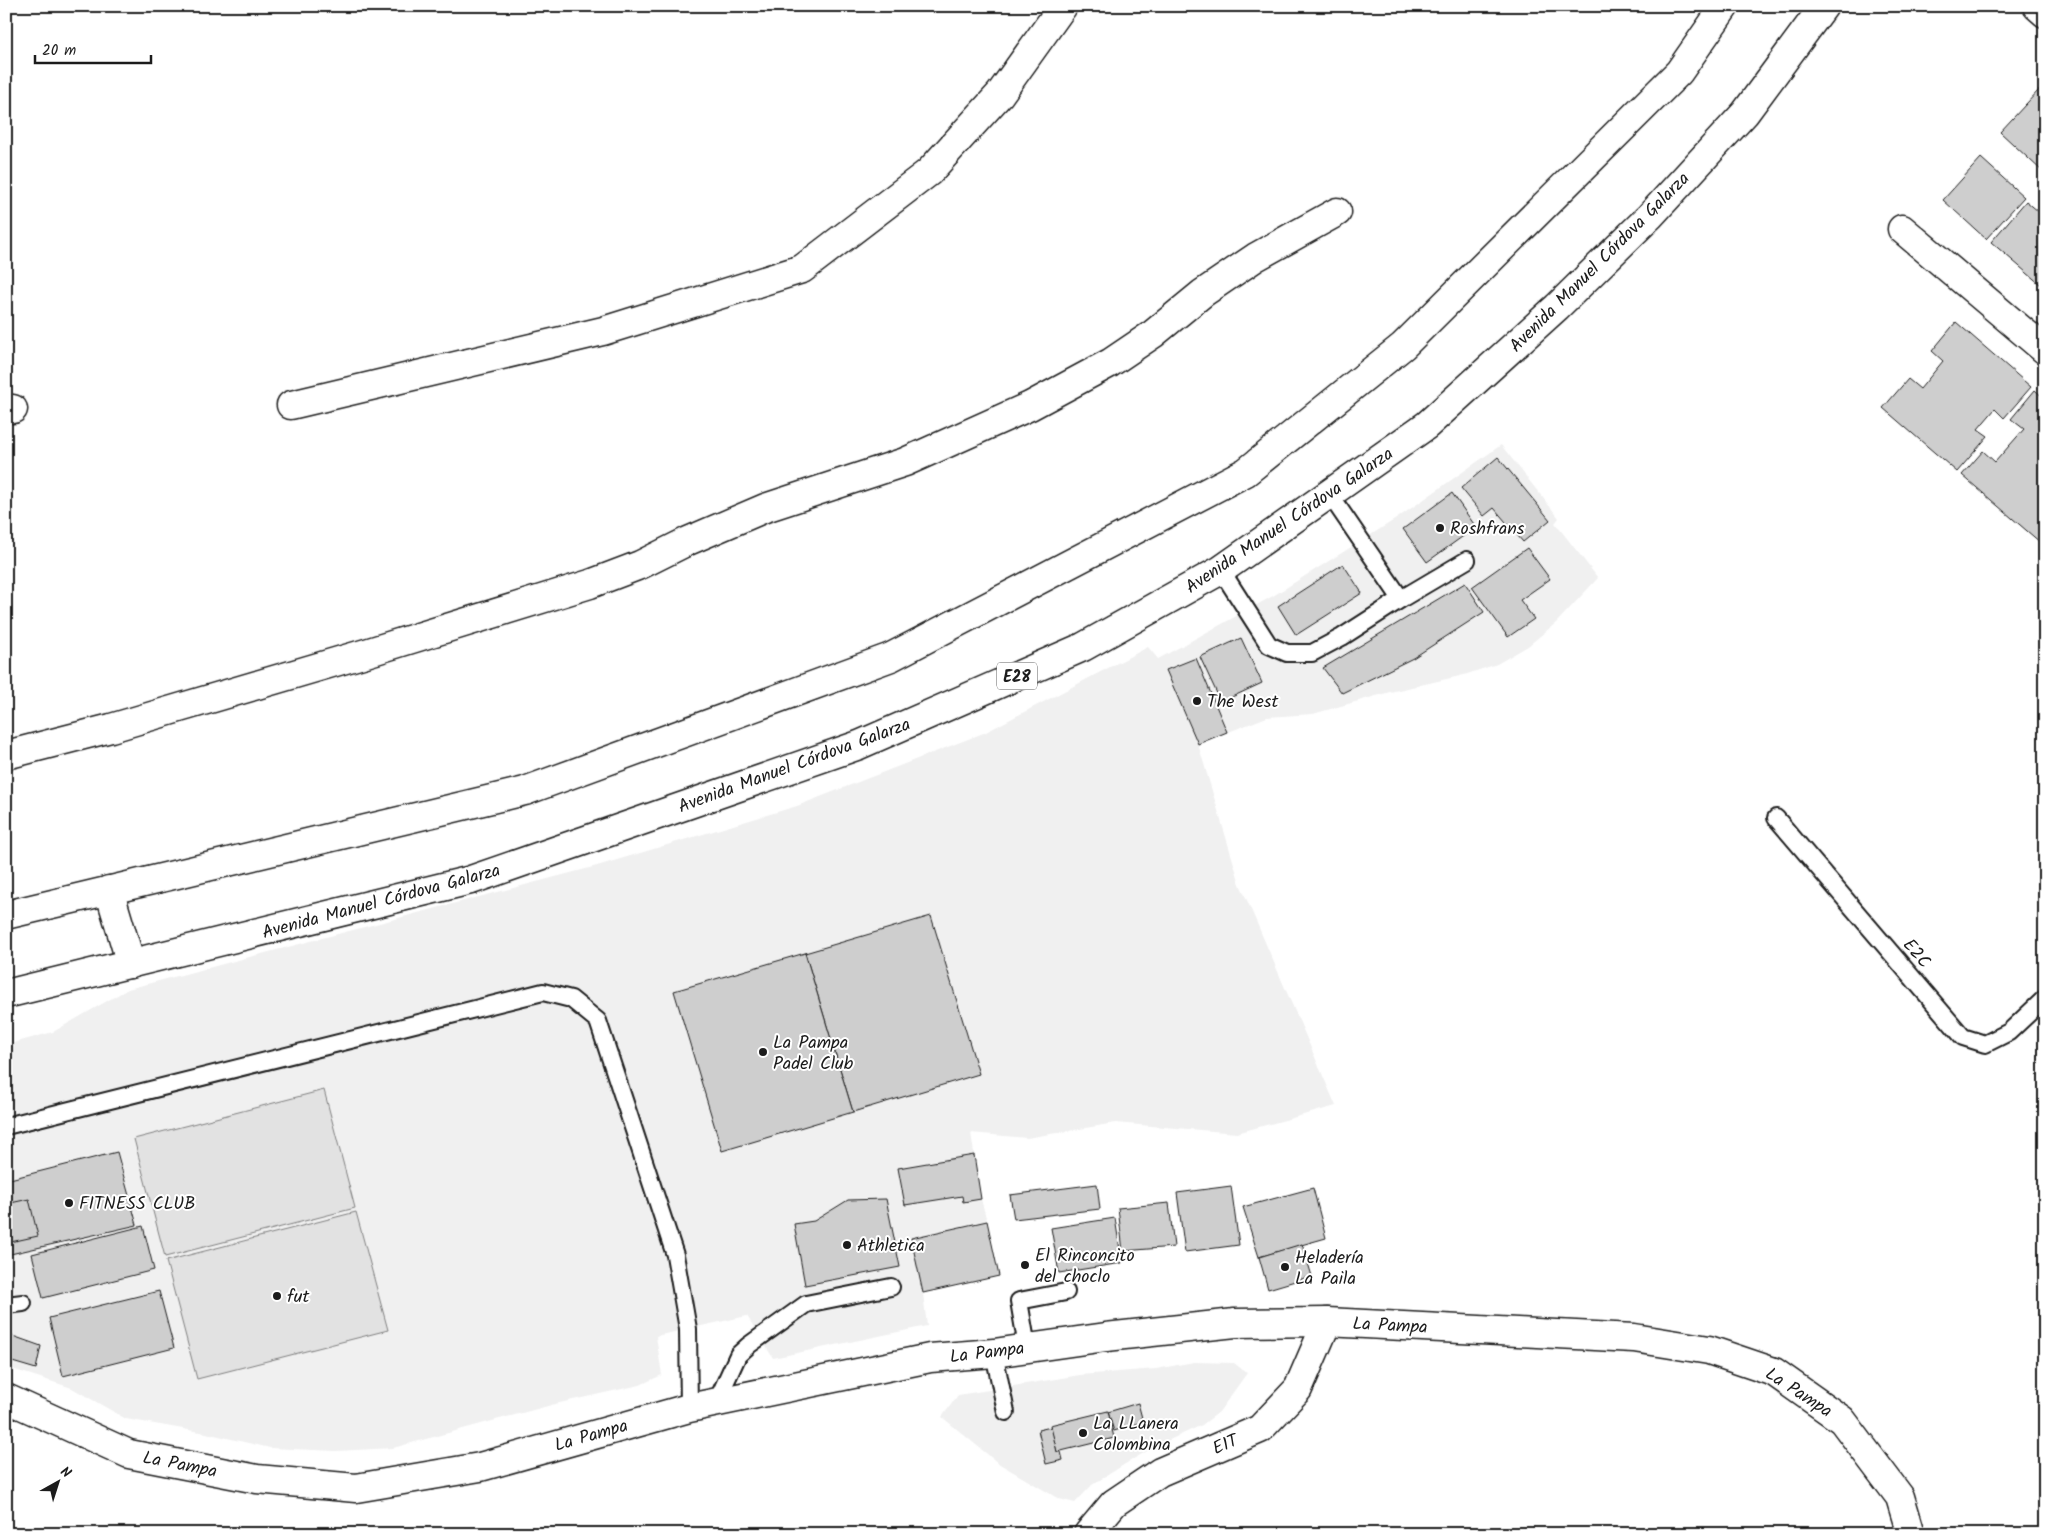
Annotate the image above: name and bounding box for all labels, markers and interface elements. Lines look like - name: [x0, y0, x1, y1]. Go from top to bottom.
- scale bar: [35, 32, 151, 64]
- text: 20 m: [42, 39, 76, 63]
- street label: Avenida Manuel Córdova Galarza: [1503, 166, 1697, 360]
- street label: Avenida Manuel Córdova Galarza: [1180, 441, 1400, 602]
- place label: Roshfrans: [1450, 515, 1525, 544]
- marker: Roshfrans: [1434, 522, 1446, 534]
- road number: E28: [997, 662, 1037, 689]
- place label: The West: [1207, 688, 1279, 717]
- marker: The West: [1191, 695, 1203, 707]
- street label: Avenida Manuel Córdova Galarza: [674, 711, 915, 822]
- street label: Avenida Manuel Córdova Galarza: [259, 857, 504, 948]
- street label: E2C: [1895, 932, 1937, 975]
- place label: La Pampa Padel Club: [773, 1029, 854, 1079]
- marker: La Pampa Padel Club: [757, 1046, 769, 1058]
- place label: FITNESS CLUB: [79, 1190, 196, 1219]
- marker: FITNESS CLUB: [63, 1197, 75, 1209]
- place label: Athletica: [857, 1232, 925, 1261]
- marker: Athletica: [841, 1239, 853, 1251]
- place label: El Rinconcito del choclo: [1035, 1242, 1135, 1292]
- place label: Heladería La Paila: [1295, 1244, 1364, 1294]
- marker: El Rinconcito del choclo: [1019, 1259, 1031, 1271]
- marker: Heladería La Paila: [1279, 1261, 1291, 1273]
- place label: fut: [287, 1283, 310, 1312]
- marker: fut: [271, 1290, 283, 1302]
- street label: La Pampa: [1352, 1310, 1428, 1343]
- street label: La Pampa: [948, 1335, 1026, 1372]
- street label: La Pampa: [1759, 1361, 1838, 1426]
- place label: La LLanera Colombina: [1093, 1410, 1179, 1460]
- street label: La Pampa: [551, 1412, 631, 1461]
- street label: E1T: [1208, 1426, 1244, 1464]
- marker: La LLanera Colombina: [1077, 1427, 1089, 1439]
- street label: La Pampa: [140, 1444, 219, 1487]
- north arrow: [32, 1458, 82, 1508]
- text: N: [55, 1461, 76, 1484]

